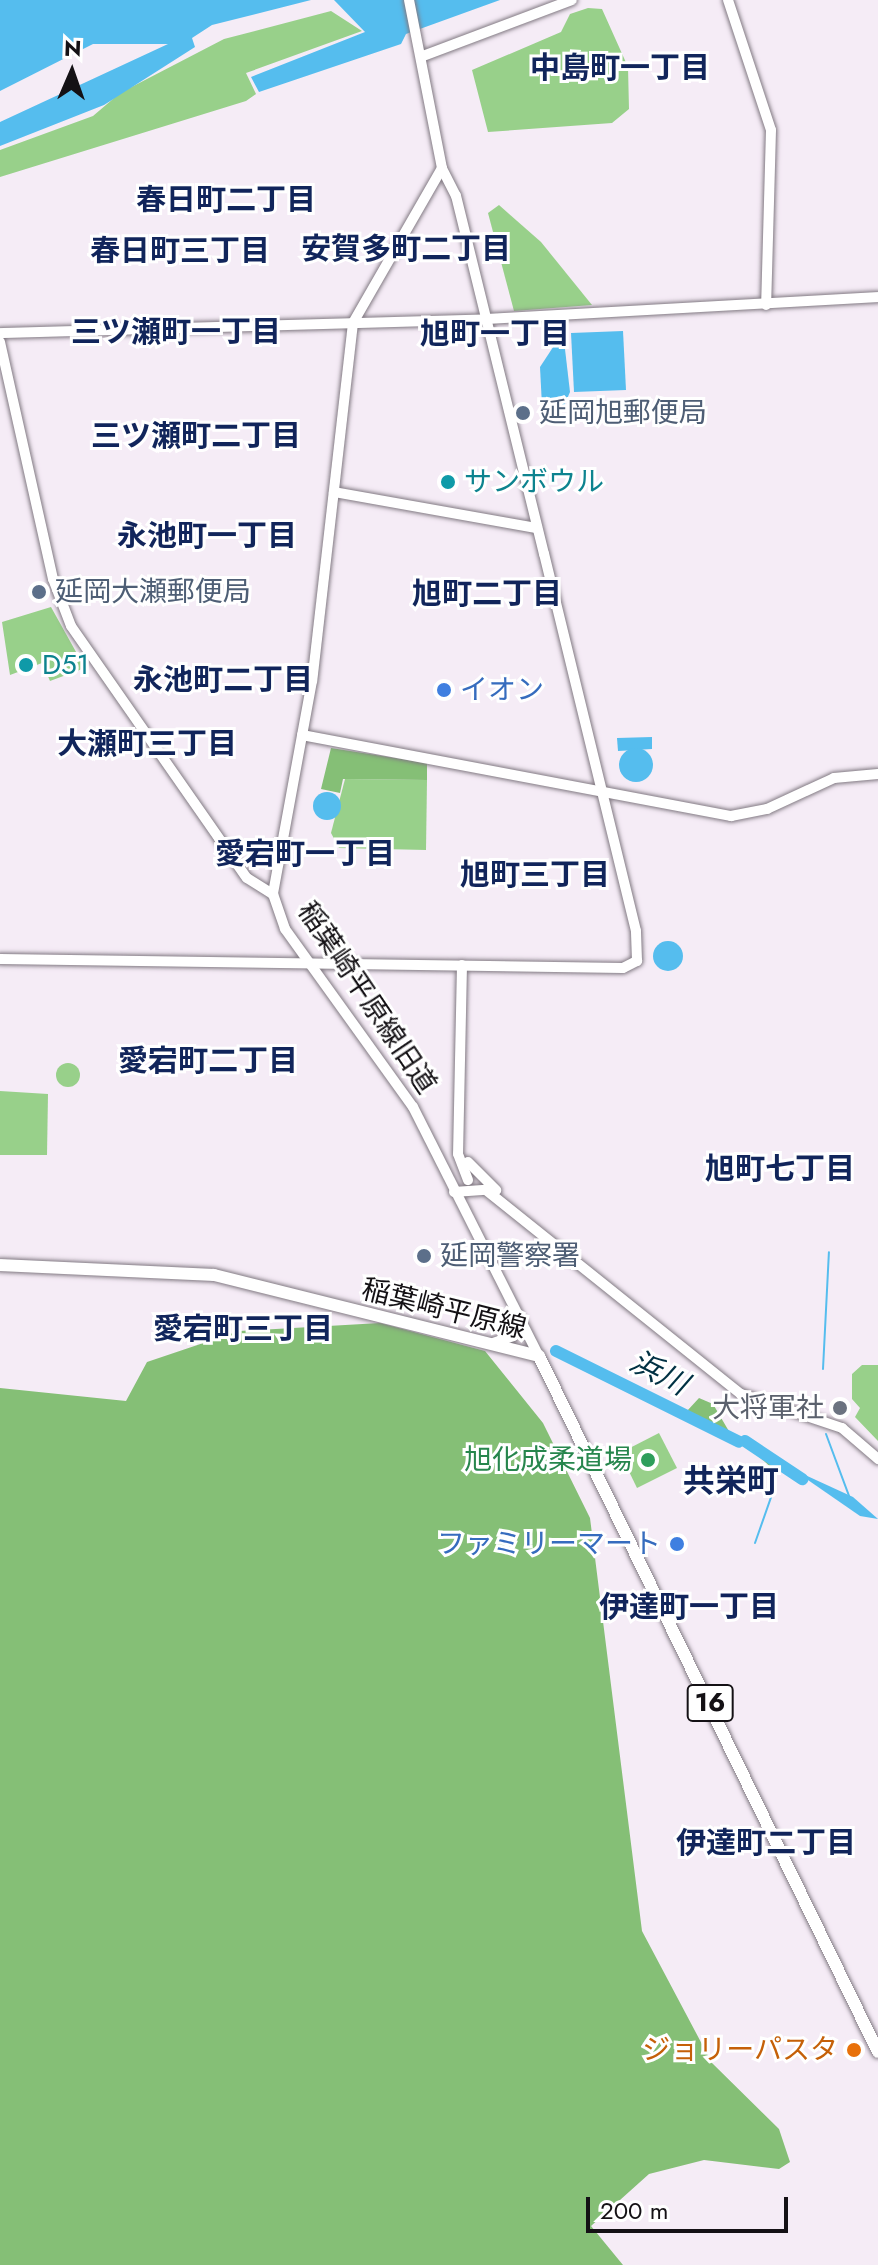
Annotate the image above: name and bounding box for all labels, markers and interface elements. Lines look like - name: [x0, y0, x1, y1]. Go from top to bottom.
- north arrow: [32, 32, 112, 112]
- text: N: [64, 32, 82, 64]
- district label: 中島町一丁目: [530, 50, 710, 86]
- district label: 春日町二丁目: [136, 182, 316, 218]
- district label: 安賀多町二丁目: [301, 231, 511, 267]
- district label: 春日町三丁目: [90, 233, 270, 269]
- district label: 三ツ瀬町一丁目: [71, 314, 281, 350]
- district label: 旭町一丁目: [420, 316, 570, 352]
- place label: 延岡旭郵便局: [539, 396, 707, 430]
- marker: 延岡旭郵便局: [514, 404, 532, 422]
- district label: 三ツ瀬町二丁目: [91, 418, 301, 454]
- place label: サンボウル: [464, 465, 604, 499]
- marker: サンボウル: [439, 473, 457, 491]
- district label: 永池町一丁目: [117, 518, 297, 554]
- place label: 延岡大瀬郵便局: [55, 575, 251, 609]
- district label: 旭町二丁目: [412, 576, 562, 612]
- marker: 延岡大瀬郵便局: [30, 583, 48, 601]
- place label: D51: [42, 648, 89, 682]
- marker: D51: [17, 656, 35, 674]
- district label: 永池町二丁目: [133, 662, 313, 698]
- place label: イオン: [460, 673, 544, 707]
- marker: イオン: [435, 681, 453, 699]
- district label: 大瀬町三丁目: [57, 726, 237, 762]
- district label: 愛宕町一丁目: [215, 836, 395, 872]
- district label: 旭町三丁目: [460, 857, 610, 893]
- street label: 稲葉崎平原線旧道: [290, 896, 444, 1100]
- district label: 愛宕町二丁目: [118, 1043, 298, 1079]
- district label: 旭町七丁目: [705, 1151, 855, 1187]
- place label: 延岡警察署: [440, 1239, 580, 1273]
- marker: 延岡警察署: [415, 1247, 433, 1265]
- street label: 稲葉崎平原線: [358, 1272, 530, 1346]
- district label: 愛宕町三丁目: [153, 1311, 333, 1347]
- water label: 浜川: [624, 1343, 694, 1403]
- place label: 大将軍社: [712, 1391, 824, 1425]
- marker: 大将軍社: [831, 1399, 849, 1417]
- place label: 旭化成柔道場: [464, 1443, 632, 1477]
- marker: 旭化成柔道場: [639, 1451, 657, 1469]
- district label: 共栄町: [683, 1462, 779, 1500]
- place label: ファミリーマート: [437, 1527, 661, 1561]
- marker: ファミリーマート: [668, 1535, 686, 1553]
- district label: 伊達町一丁目: [599, 1589, 779, 1625]
- road number: 16: [686, 1681, 734, 1725]
- district label: 伊達町二丁目: [676, 1825, 856, 1861]
- place label: ジョリーパスタ: [642, 2033, 838, 2067]
- marker: ジョリーパスタ: [845, 2041, 863, 2059]
- scale bar: [590, 2181, 792, 2231]
- text: 200 m: [600, 2193, 668, 2228]

